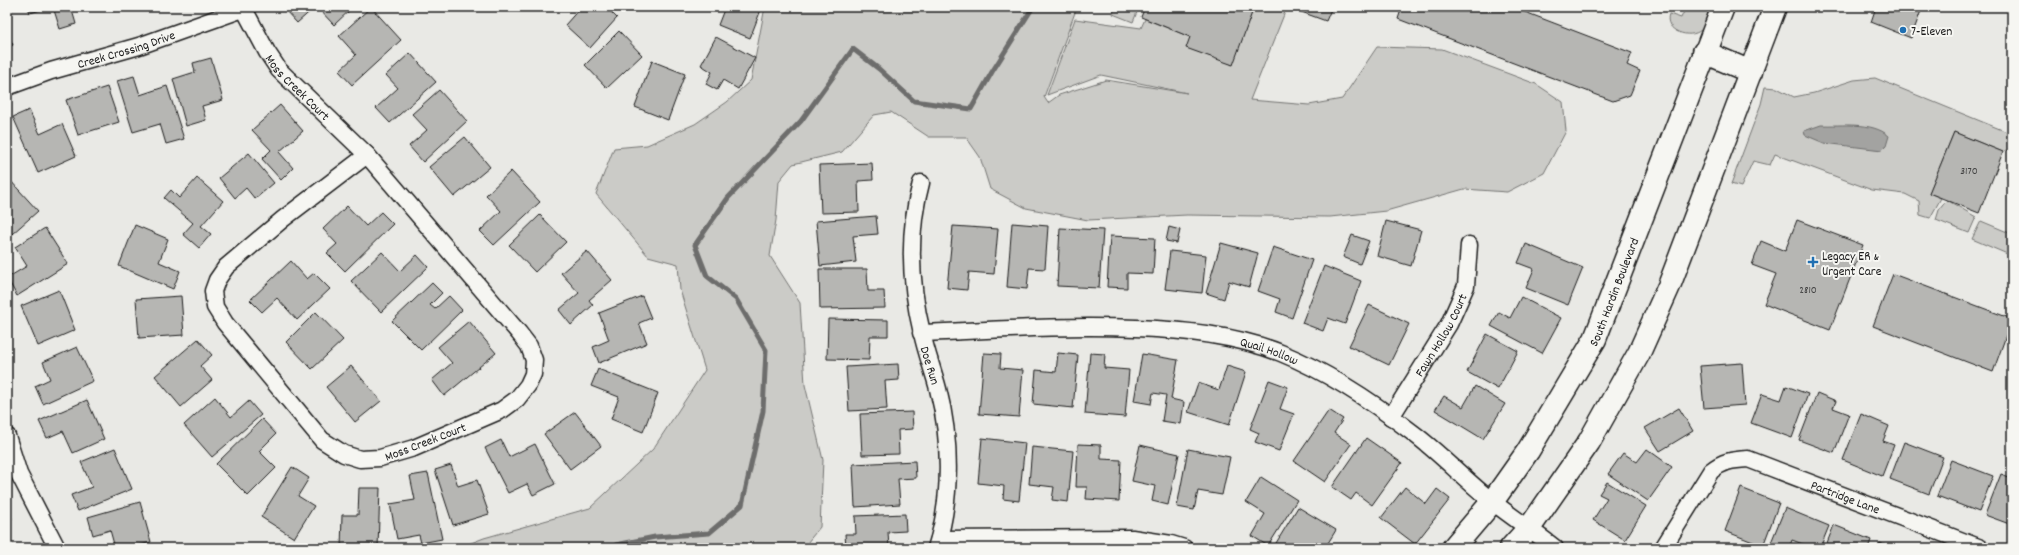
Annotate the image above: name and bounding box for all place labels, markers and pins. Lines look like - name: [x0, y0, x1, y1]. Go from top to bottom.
- place label: 7-Eleven: [1911, 23, 1952, 42]
- marker: 7-Eleven: [1898, 25, 1908, 35]
- place label: Legacy ER & Urgent Care: [1822, 248, 1882, 282]
- marker: Legacy ER & Urgent Care: [1807, 256, 1819, 268]

